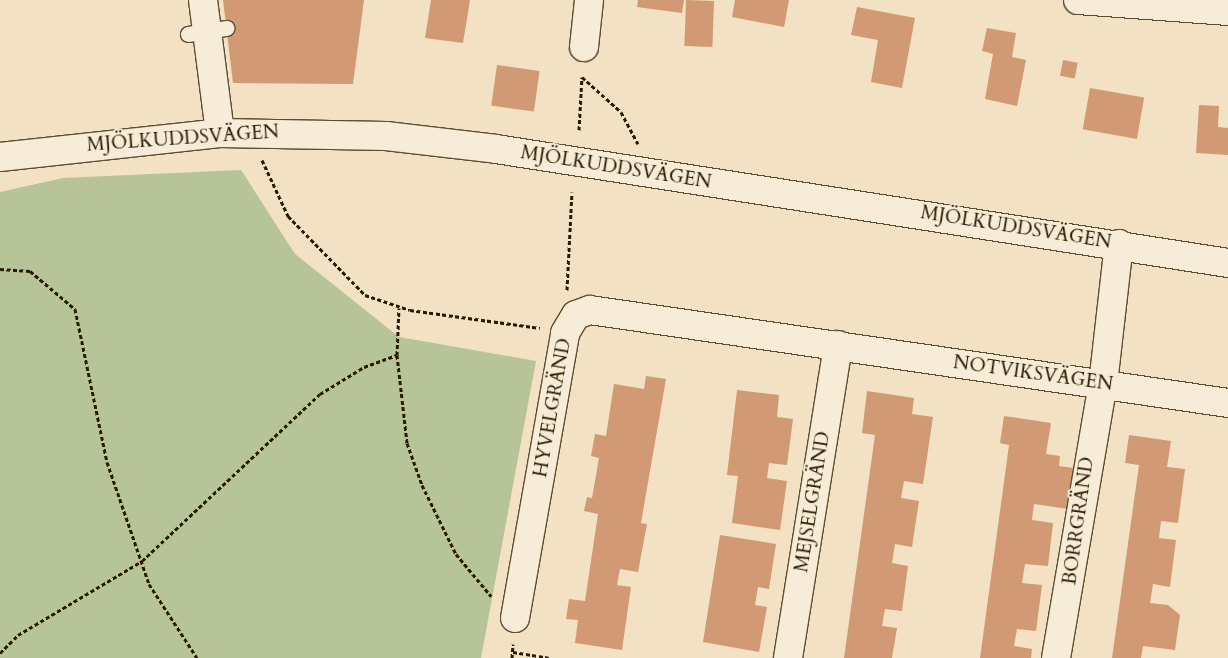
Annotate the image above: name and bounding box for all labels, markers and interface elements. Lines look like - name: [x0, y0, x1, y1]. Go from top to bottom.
- street label: MJÖLKUDDSVÄGEN: [86, 121, 280, 157]
- street label: MJÖLKUDDSVÄGEN: [519, 142, 713, 194]
- street label: MJÖLKUDDSVÄGEN: [919, 202, 1113, 254]
- street label: HYVELGRÄND: [530, 337, 576, 479]
- street label: NOTVIKSVÄGEN: [952, 351, 1114, 397]
- street label: MEJSELGRÄND: [791, 430, 835, 574]
- street label: BORRGRÄND: [1059, 456, 1099, 586]

